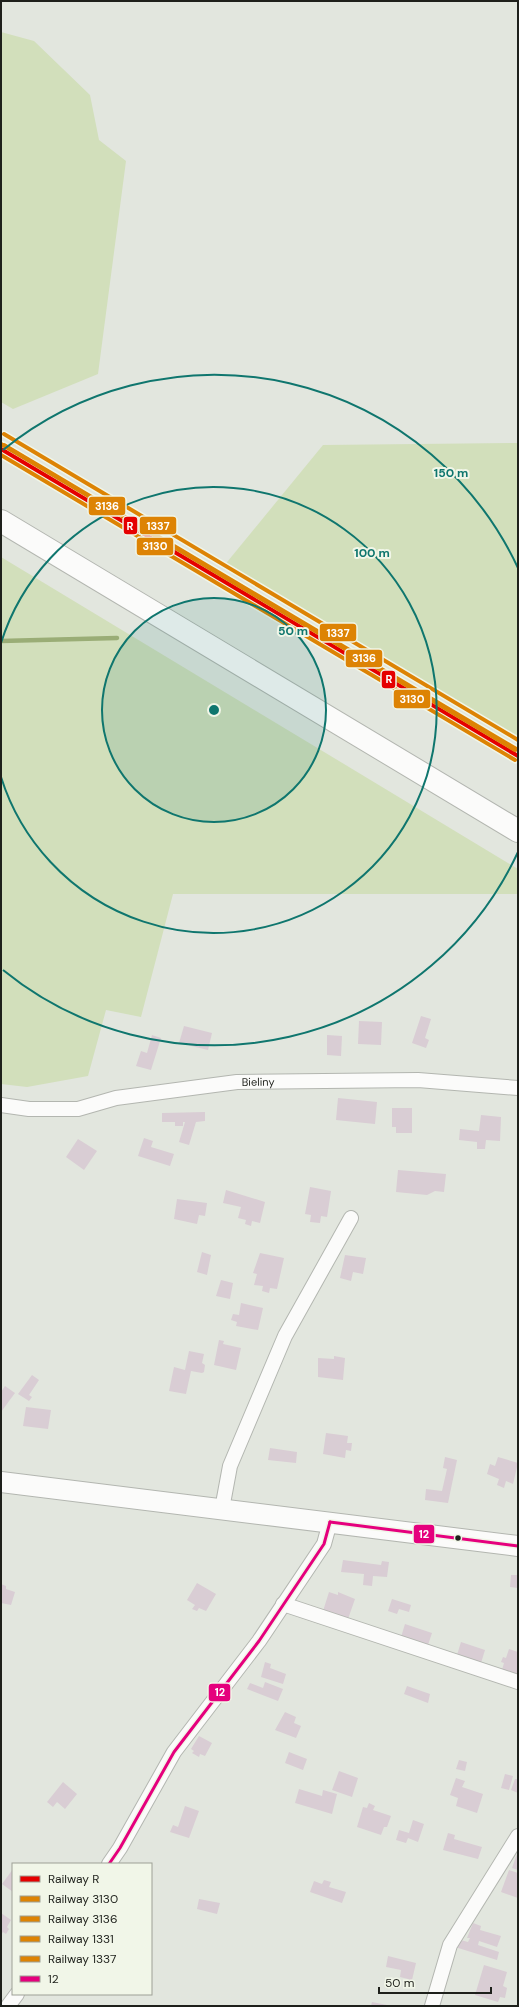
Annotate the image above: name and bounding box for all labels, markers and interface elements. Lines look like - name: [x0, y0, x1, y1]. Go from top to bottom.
- text: 150 m: [434, 465, 468, 481]
- line badge: 3136: [88, 496, 126, 516]
- text: 3136: [95, 499, 119, 513]
- line badge: R: [123, 516, 138, 535]
- line badge: 1337: [139, 516, 177, 535]
- text: R: [127, 519, 134, 533]
- text: 1337: [146, 519, 170, 533]
- line badge: 3130: [136, 537, 174, 556]
- text: 3130: [143, 539, 168, 553]
- text: 100 m: [354, 545, 390, 561]
- text: 50 m: [278, 623, 308, 639]
- line badge: 1337: [319, 623, 357, 642]
- text: 1337: [326, 626, 350, 640]
- line badge: 3136: [345, 649, 383, 668]
- text: 3136: [352, 651, 376, 665]
- line badge: R: [381, 670, 396, 689]
- text: R: [386, 672, 393, 686]
- line badge: 3130: [393, 689, 431, 709]
- text: 3130: [400, 692, 425, 706]
- centre of rings: [207, 703, 221, 717]
- street label: Bieliny: [242, 1075, 275, 1089]
- line badge: 12: [413, 1524, 435, 1544]
- text: 12: [419, 1527, 429, 1541]
- unlabelled marker: [453, 1533, 463, 1543]
- line badge: 12: [208, 1683, 231, 1702]
- text: 12: [215, 1685, 225, 1699]
- legend: [12, 1863, 152, 1995]
- text: Railway R: [48, 1871, 99, 1887]
- text: Railway 3130: [48, 1891, 118, 1907]
- text: Railway 3136: [48, 1911, 117, 1927]
- text: Railway 1331: [48, 1931, 114, 1947]
- text: Railway 1337: [48, 1951, 116, 1967]
- scale bar: [379, 1969, 491, 1995]
- text: 12: [48, 1971, 59, 1987]
- text: 50 m: [385, 1975, 414, 1991]

